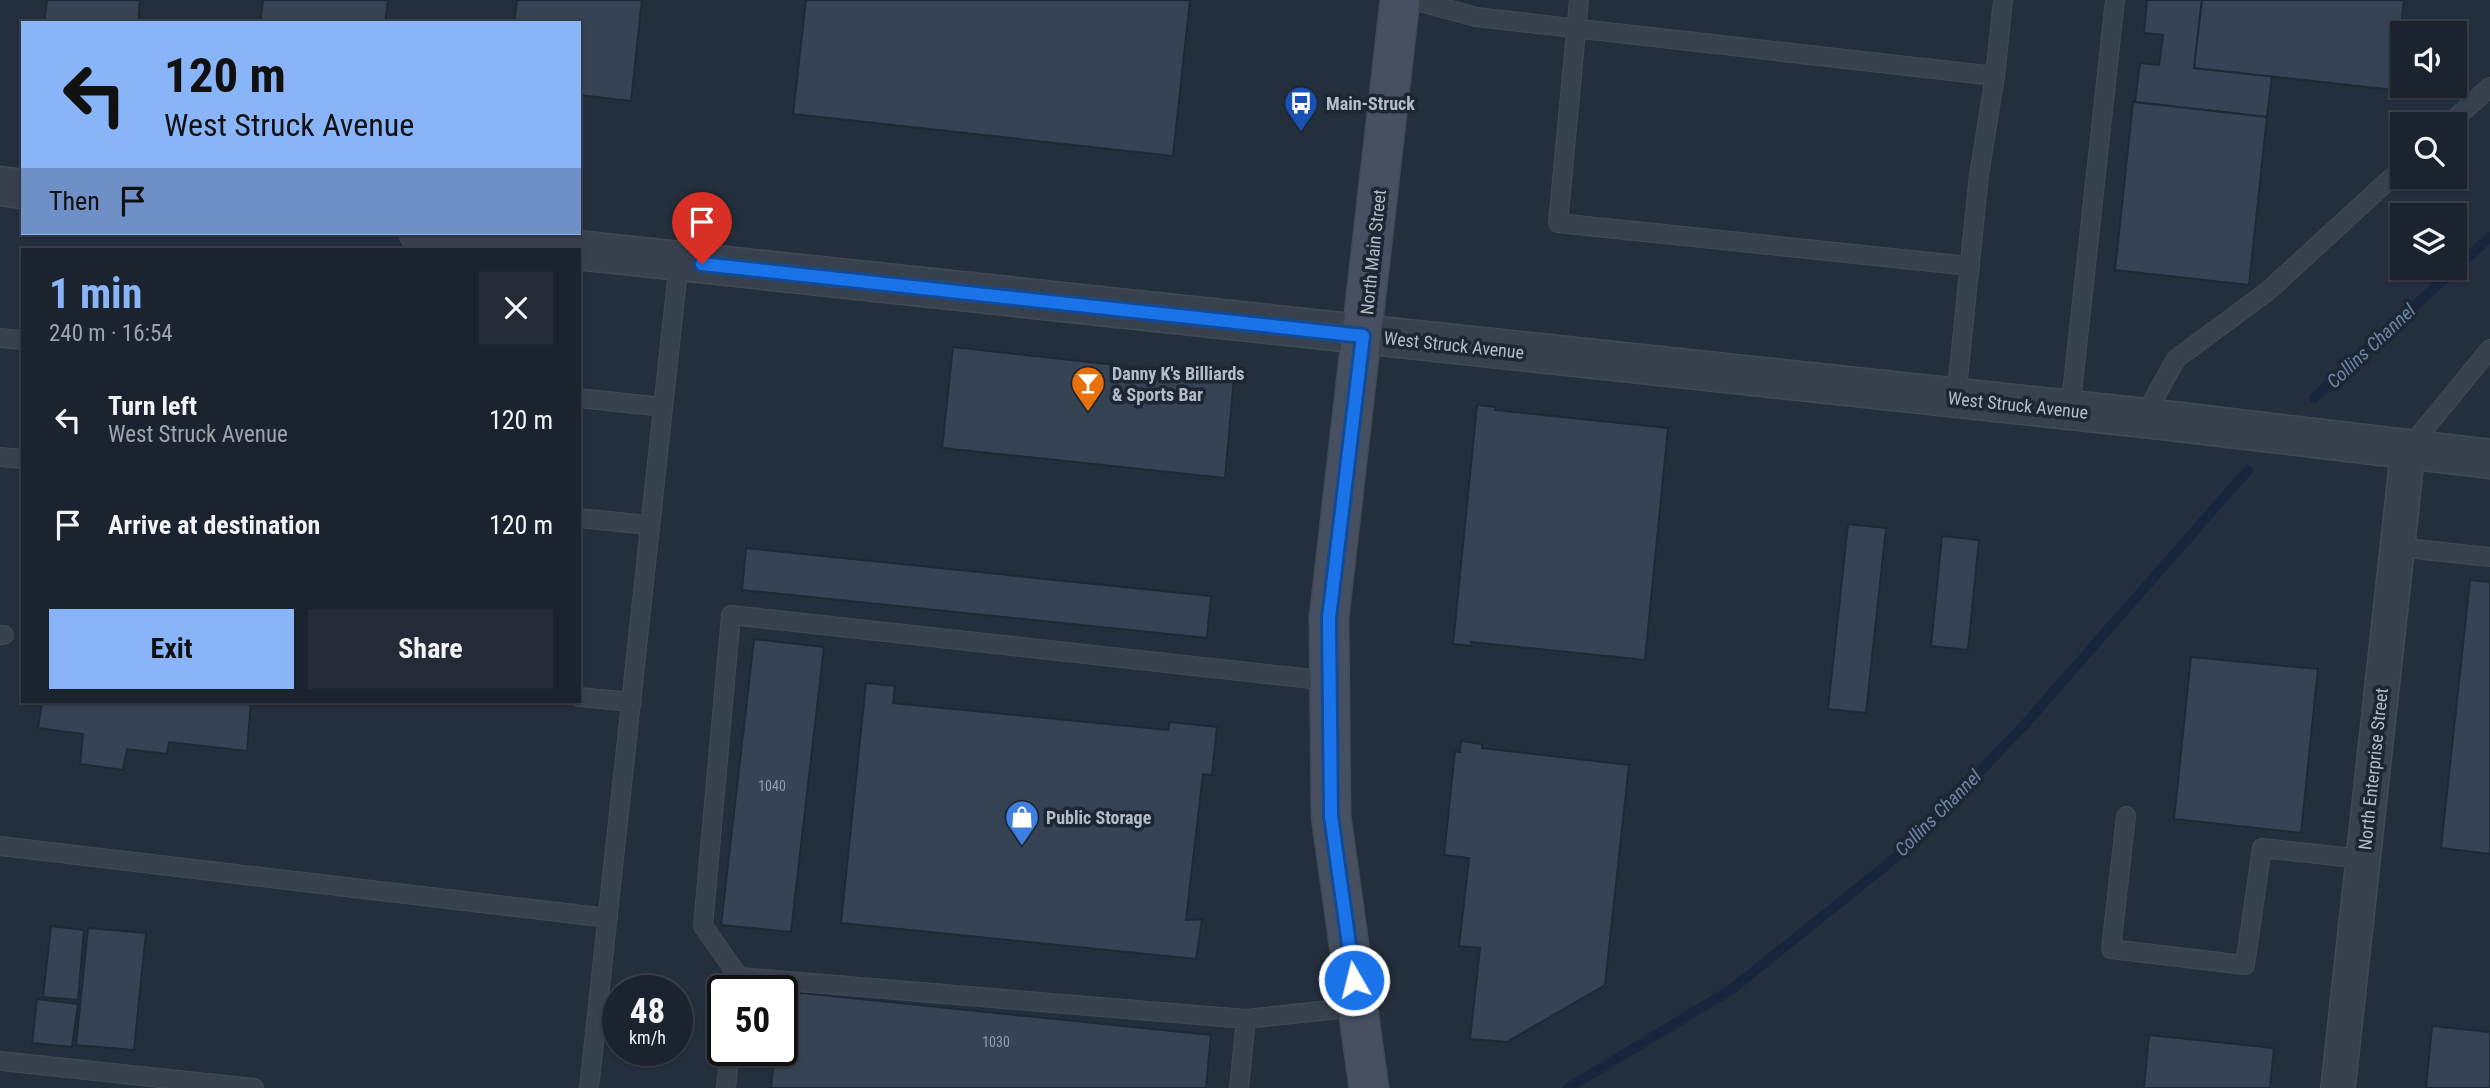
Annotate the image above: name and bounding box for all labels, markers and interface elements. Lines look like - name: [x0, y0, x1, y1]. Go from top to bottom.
- map controls: [2390, 21, 2467, 280]
- button: sound: [2390, 21, 2467, 98]
- text: 120 m: [164, 47, 286, 104]
- icon: left: [49, 49, 140, 140]
- bus stop icon: Main-Struck: [1282, 84, 1320, 133]
- place label: Main-Struck: [1326, 93, 1415, 114]
- text: West Struck Avenue: [164, 106, 414, 144]
- button: search: [2390, 112, 2467, 189]
- icon: arrive: [114, 182, 152, 220]
- text: Then: [49, 186, 100, 216]
- street label: North Main Street: [1356, 188, 1390, 316]
- pin: [672, 192, 732, 264]
- icon: arrive: [683, 203, 721, 241]
- button: layers: [2390, 203, 2467, 280]
- text: 1 min: [49, 269, 142, 318]
- button: close: [479, 271, 553, 345]
- water label: Collins Channel: [2322, 299, 2421, 393]
- text: 240 m · 16:54: [49, 320, 173, 347]
- street label: West Struck Avenue: [1383, 327, 1525, 363]
- place label: Danny K's Billiards & Sports Bar: [1112, 363, 1245, 405]
- bar icon: Danny K's Billiards & Sports Bar: [1069, 364, 1107, 413]
- street label: West Struck Avenue: [1947, 387, 2089, 423]
- text: Turn left: [108, 391, 197, 421]
- icon: left: [49, 401, 87, 439]
- text: 120 m: [489, 405, 553, 435]
- text: West Struck Avenue: [108, 421, 288, 448]
- icon: arrive: [49, 506, 87, 544]
- text: Arrive at destination: [108, 510, 320, 540]
- text: 120 m: [489, 510, 553, 540]
- button: Exit: [49, 609, 294, 689]
- button: Share: [308, 609, 553, 689]
- street label: North Enterprise Street: [2354, 687, 2392, 851]
- water label: Collins Channel: [1890, 764, 1987, 861]
- house number: 1040: [758, 778, 786, 794]
- shop icon: Public Storage: [1003, 798, 1041, 847]
- place label: Public Storage: [1046, 807, 1152, 828]
- position arrow: [1317, 943, 1391, 1017]
- speed limit sign: 50: [707, 975, 798, 1066]
- text: 48: [630, 991, 665, 1032]
- text: km/h: [629, 1027, 666, 1048]
- house number: 1030: [982, 1034, 1010, 1050]

